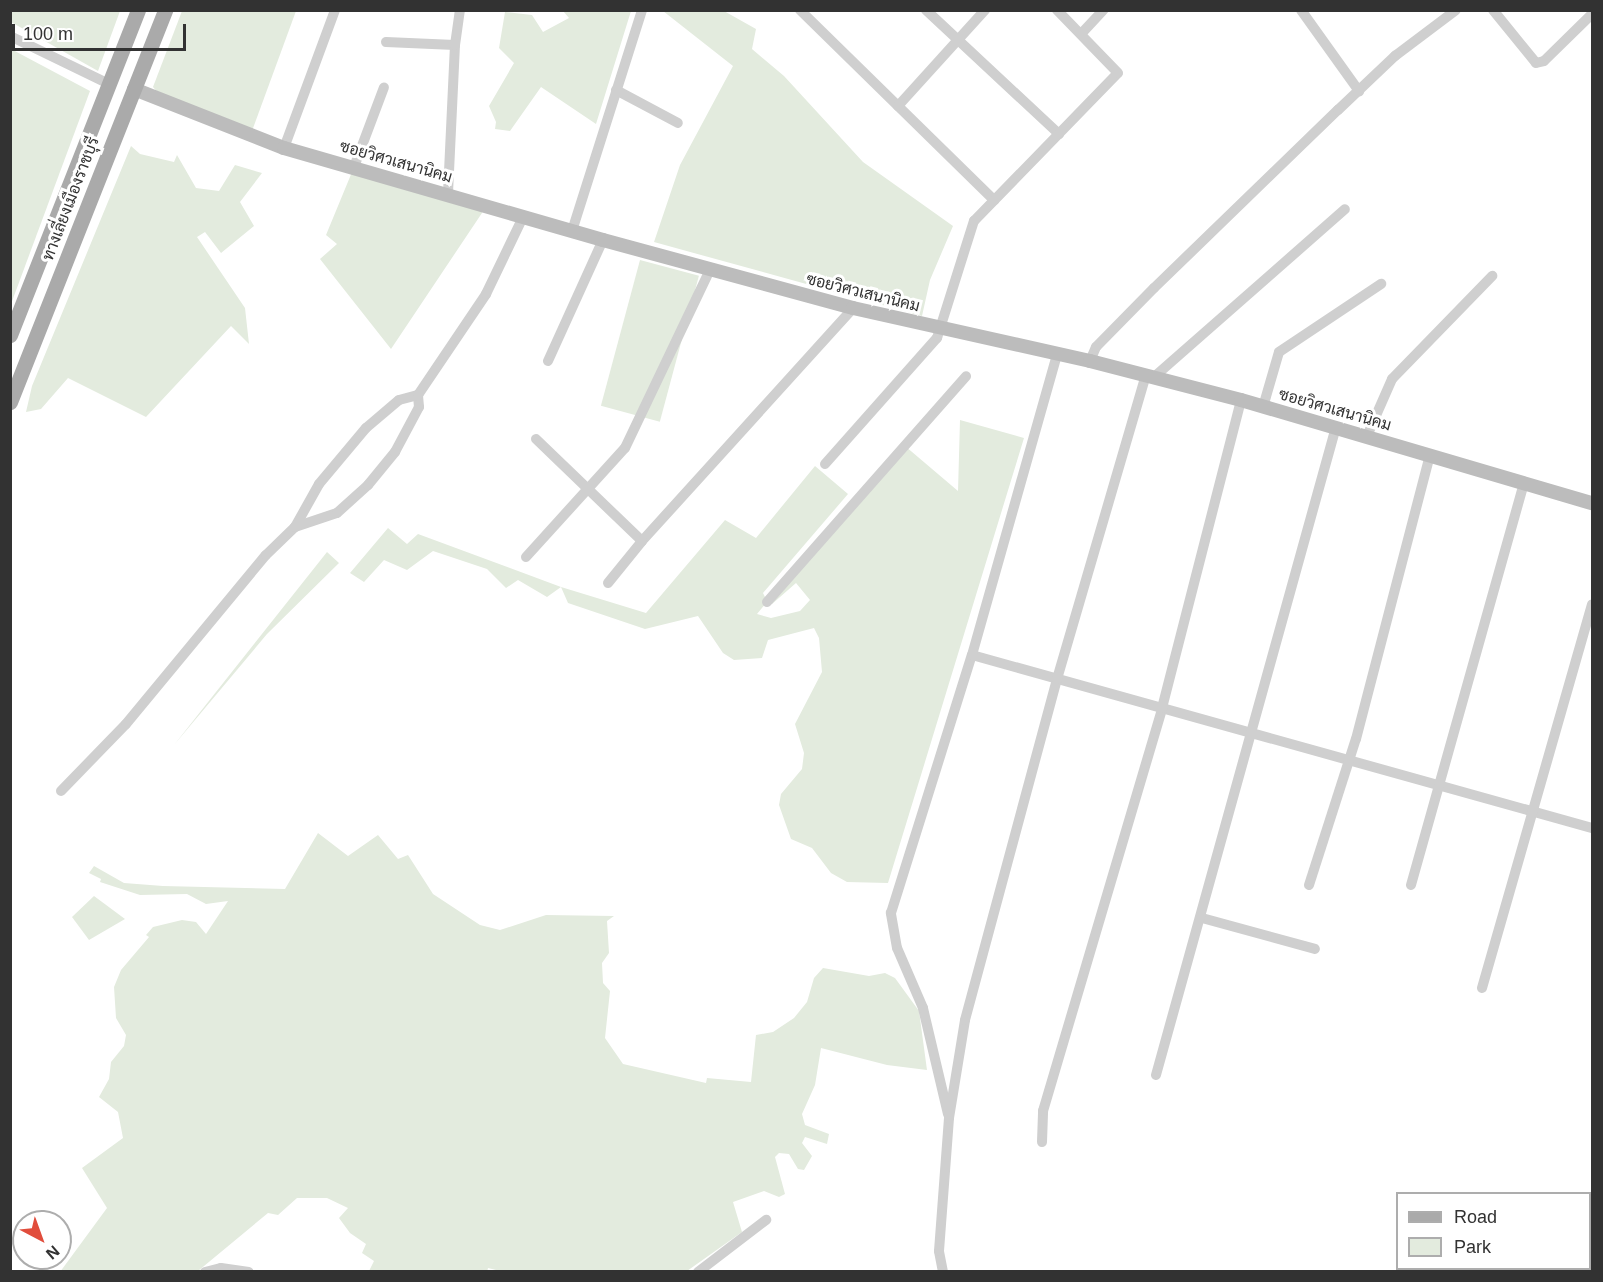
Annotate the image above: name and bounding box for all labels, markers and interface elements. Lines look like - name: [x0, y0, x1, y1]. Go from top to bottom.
- scale bar: [15, 12, 189, 50]
- text: 100 m: [23, 24, 73, 44]
- street label: ทางเลี่ยงเมืองราชบุรี: [39, 134, 103, 264]
- street label: ซอยวิศวเสนานิคม: [337, 137, 455, 187]
- street label: ซอยวิศวเสนานิคม: [804, 270, 922, 316]
- street label: ซอยวิศวเสนานิคม: [1276, 385, 1394, 435]
- legend: [1396, 1192, 1591, 1270]
- text: Road: [1454, 1207, 1497, 1227]
- north arrow: [12, 1210, 72, 1270]
- text: Park: [1454, 1237, 1491, 1257]
- text: N: [43, 1242, 63, 1263]

